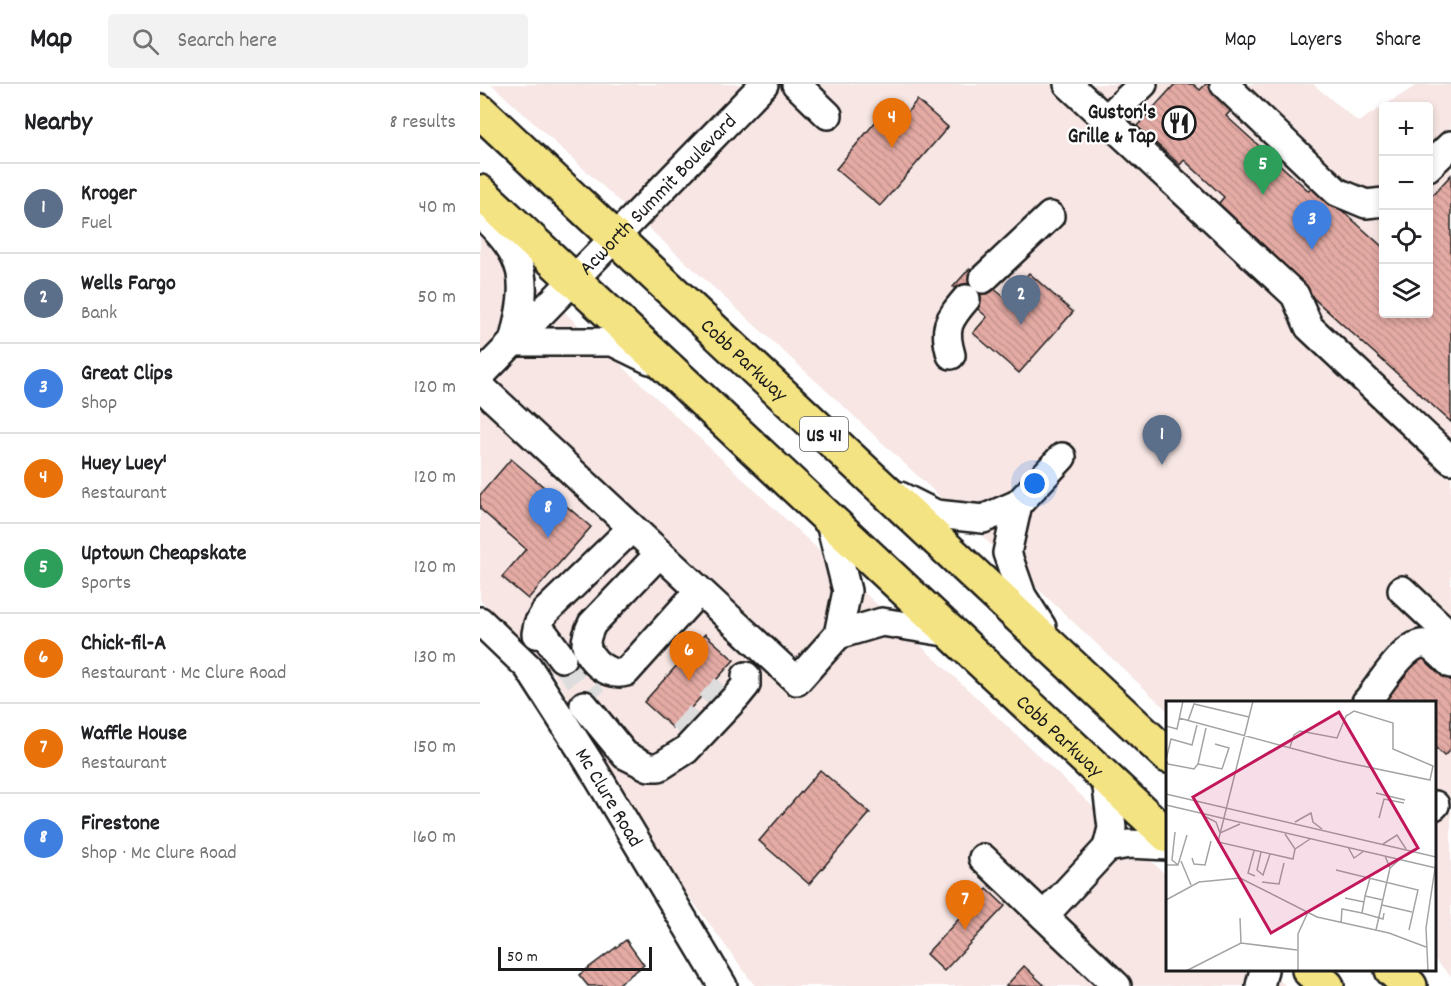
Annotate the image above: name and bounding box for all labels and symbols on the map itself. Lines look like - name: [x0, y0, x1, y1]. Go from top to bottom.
- pin: 4: [872, 98, 912, 148]
- place label: Guston's Grille & Tap: [1068, 99, 1156, 153]
- restaurant icon: Guston's Grille & Tap: [1161, 105, 1197, 141]
- street label: Acworth Summit Boulevard: [573, 108, 745, 284]
- pin: 5: [1244, 146, 1282, 195]
- pin: 3: [1292, 200, 1332, 250]
- pin: 2: [1002, 276, 1040, 325]
- street label: Cobb Parkway: [692, 313, 794, 411]
- pin: 1: [1142, 416, 1182, 465]
- road number: US 41: [800, 417, 848, 451]
- your location: [1020, 469, 1049, 498]
- pin: 8: [528, 488, 568, 538]
- pin: 6: [670, 632, 708, 681]
- street label: Cobb Parkway: [1008, 689, 1109, 787]
- inset map: [1166, 701, 1436, 971]
- street label: Mc Clure Road: [566, 743, 649, 854]
- pin: 7: [946, 880, 984, 930]
- scale bar: [498, 944, 652, 972]

